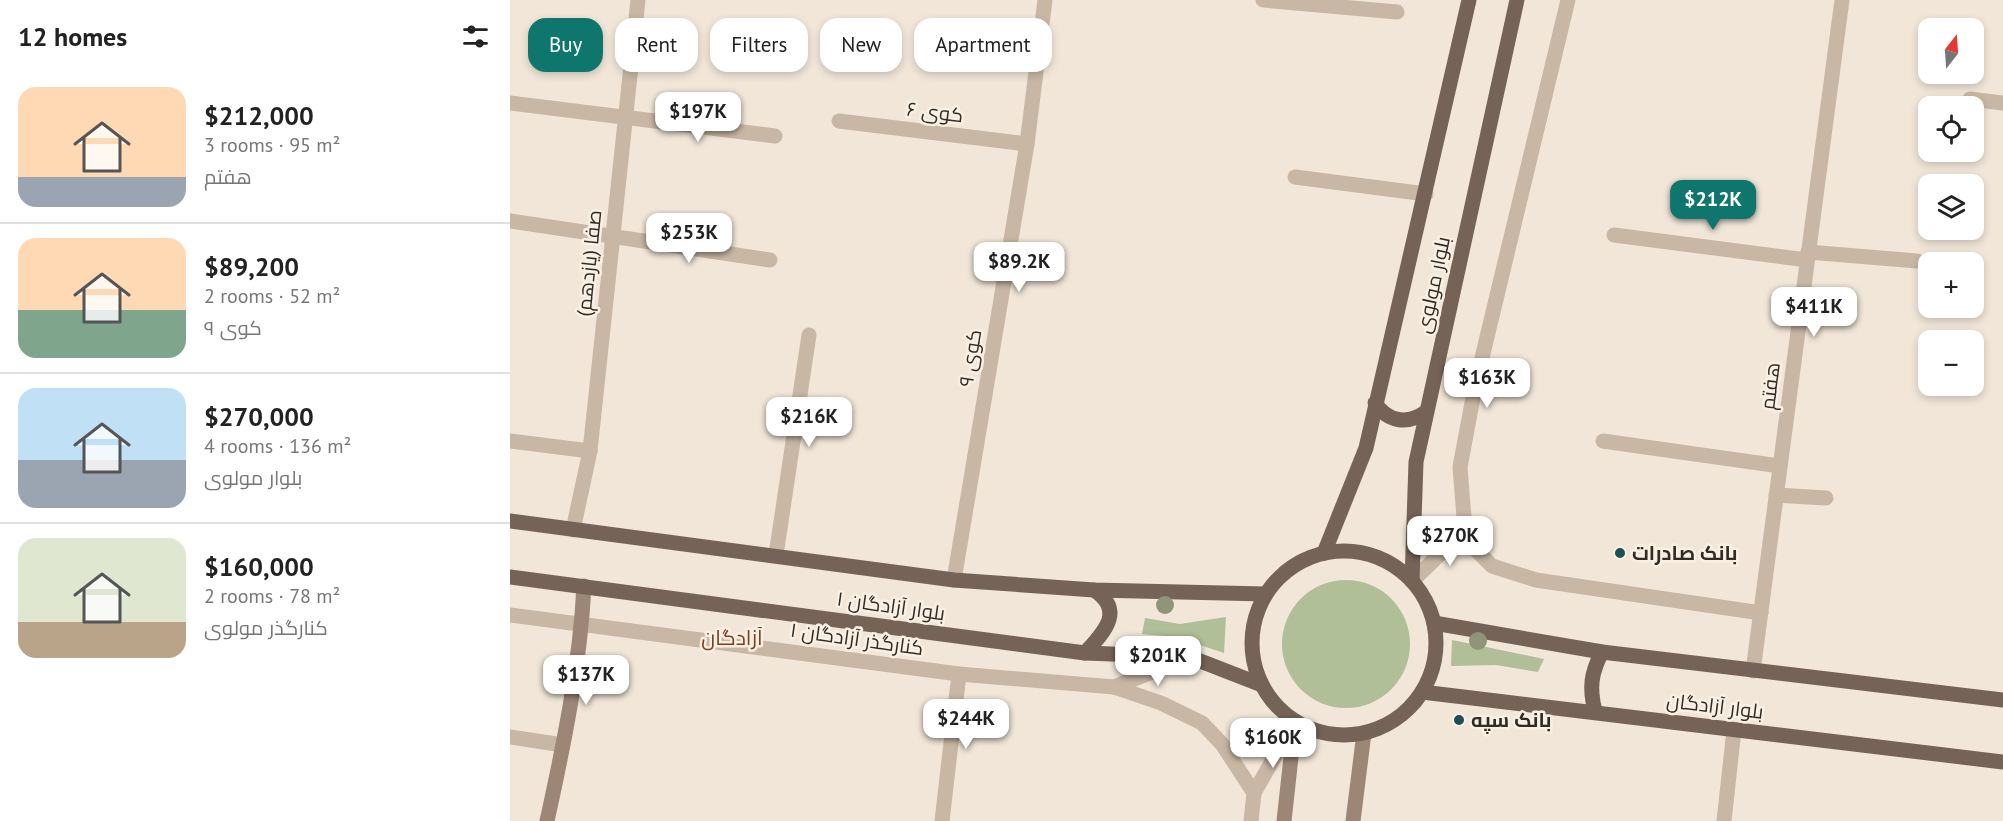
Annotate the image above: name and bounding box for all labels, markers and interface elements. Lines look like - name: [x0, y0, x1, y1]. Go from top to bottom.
- chip: Buy: [528, 18, 603, 72]
- chip: Rent: [615, 18, 698, 72]
- chip: Filters: [710, 18, 808, 72]
- chip: New: [820, 18, 902, 72]
- chip: Apartment: [914, 18, 1052, 72]
- north arrow: [1918, 18, 1984, 84]
- map controls: [1918, 18, 1984, 396]
- text: 12 homes: [18, 20, 127, 53]
- icon: filters: [459, 20, 492, 53]
- pin: $197K: [656, 92, 740, 143]
- street label: کوی ۶: [905, 96, 965, 128]
- button: locate: [1918, 96, 1984, 162]
- text: $197K: [669, 98, 727, 124]
- text: $212,000: [204, 99, 314, 132]
- icon: home: [66, 111, 138, 183]
- text: 3 rooms · 95 m²: [204, 132, 340, 158]
- text: هفتم: [204, 164, 252, 190]
- button: layers: [1918, 174, 1984, 240]
- pin: $212K: [1671, 180, 1755, 231]
- text: $212K: [1684, 186, 1742, 212]
- street label: صفا (یازدهم): [570, 208, 609, 318]
- pin: $253K: [647, 213, 731, 264]
- text: $253K: [660, 219, 718, 245]
- street label: بلوار مولوی: [1410, 234, 1456, 336]
- pin: $89.2K: [970, 242, 1068, 293]
- text: $89.2K: [988, 248, 1050, 274]
- text: $89,200: [204, 250, 299, 283]
- button: +: [1918, 252, 1984, 318]
- icon: home: [66, 262, 138, 334]
- text: 2 rooms · 52 m²: [204, 283, 340, 309]
- pin: $411K: [1772, 287, 1856, 338]
- text: $411K: [1785, 293, 1843, 319]
- text: کوی ۹: [204, 315, 262, 341]
- street label: کوی ۹: [953, 327, 987, 389]
- button: −: [1918, 330, 1984, 396]
- pin: $163K: [1445, 358, 1529, 409]
- street label: هفتم: [1754, 361, 1787, 411]
- text: $163K: [1458, 364, 1516, 390]
- pin: $216K: [767, 397, 851, 448]
- text: $270,000: [204, 400, 314, 433]
- text: $216K: [780, 403, 838, 429]
- icon: home: [66, 412, 138, 484]
- text: 4 rooms · 136 m²: [204, 433, 351, 459]
- text: بلوار مولوی: [204, 465, 302, 491]
- pin: $270K: [1408, 516, 1492, 567]
- text: $270K: [1421, 522, 1479, 548]
- place label: بانک صادرات: [1632, 540, 1737, 566]
- marker: بانک صادرات: [1613, 546, 1627, 560]
- text: $160,000: [204, 550, 314, 583]
- icon: home: [66, 562, 138, 634]
- text: 2 rooms · 78 m²: [204, 583, 340, 609]
- street label: بلوار آزادگان ۱: [835, 586, 947, 626]
- text: کنارگذر مولوی: [204, 615, 328, 641]
- street label: کنارگذر آزادگان ۱: [789, 617, 925, 661]
- district label: آزادگان: [701, 624, 763, 651]
- pin: $201K: [1116, 636, 1200, 687]
- text: $201K: [1129, 642, 1187, 668]
- pin: $137K: [544, 655, 628, 706]
- text: $137K: [557, 661, 615, 687]
- street label: بلوار آزادگان: [1665, 687, 1765, 725]
- pin: $244K: [924, 699, 1008, 750]
- text: $244K: [937, 705, 995, 731]
- place label: بانک سپه: [1471, 707, 1552, 734]
- marker: بانک سپه: [1452, 713, 1466, 727]
- pin: $160K: [1231, 718, 1315, 769]
- text: $160K: [1244, 724, 1302, 750]

